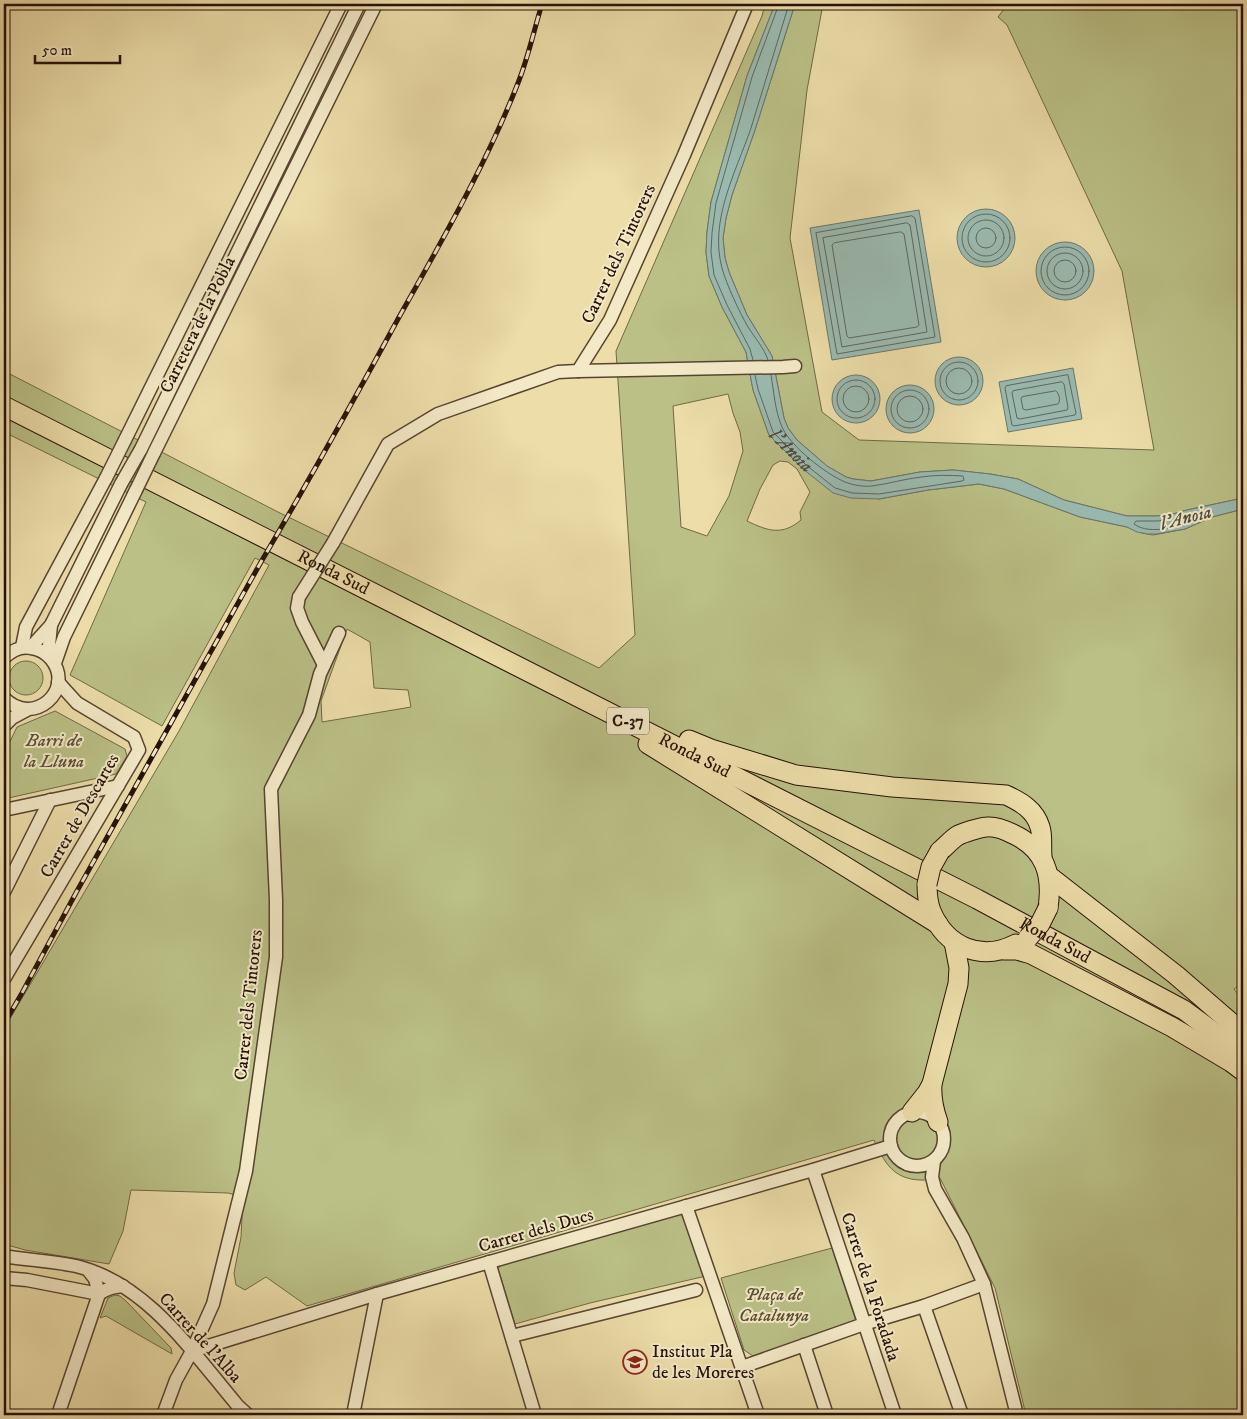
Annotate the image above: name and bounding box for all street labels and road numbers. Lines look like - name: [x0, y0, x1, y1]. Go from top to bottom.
- street label: Carrer dels Tintorers: [577, 181, 661, 327]
- street label: Carretera de la Pobla: [155, 253, 241, 397]
- street label: Ronda Sud: [294, 545, 373, 600]
- road number: C-37: [607, 708, 649, 734]
- street label: Ronda Sud: [655, 728, 734, 783]
- street label: Carrer de Descartes: [36, 750, 124, 882]
- street label: Ronda Sud: [1015, 913, 1094, 969]
- street label: Carrer dels Tintorers: [230, 928, 268, 1082]
- street label: Carrer dels Ducs: [476, 1204, 596, 1258]
- street label: Carrer de la Foradada: [836, 1210, 905, 1364]
- street label: Carrer de l'Alba: [154, 1288, 246, 1388]

